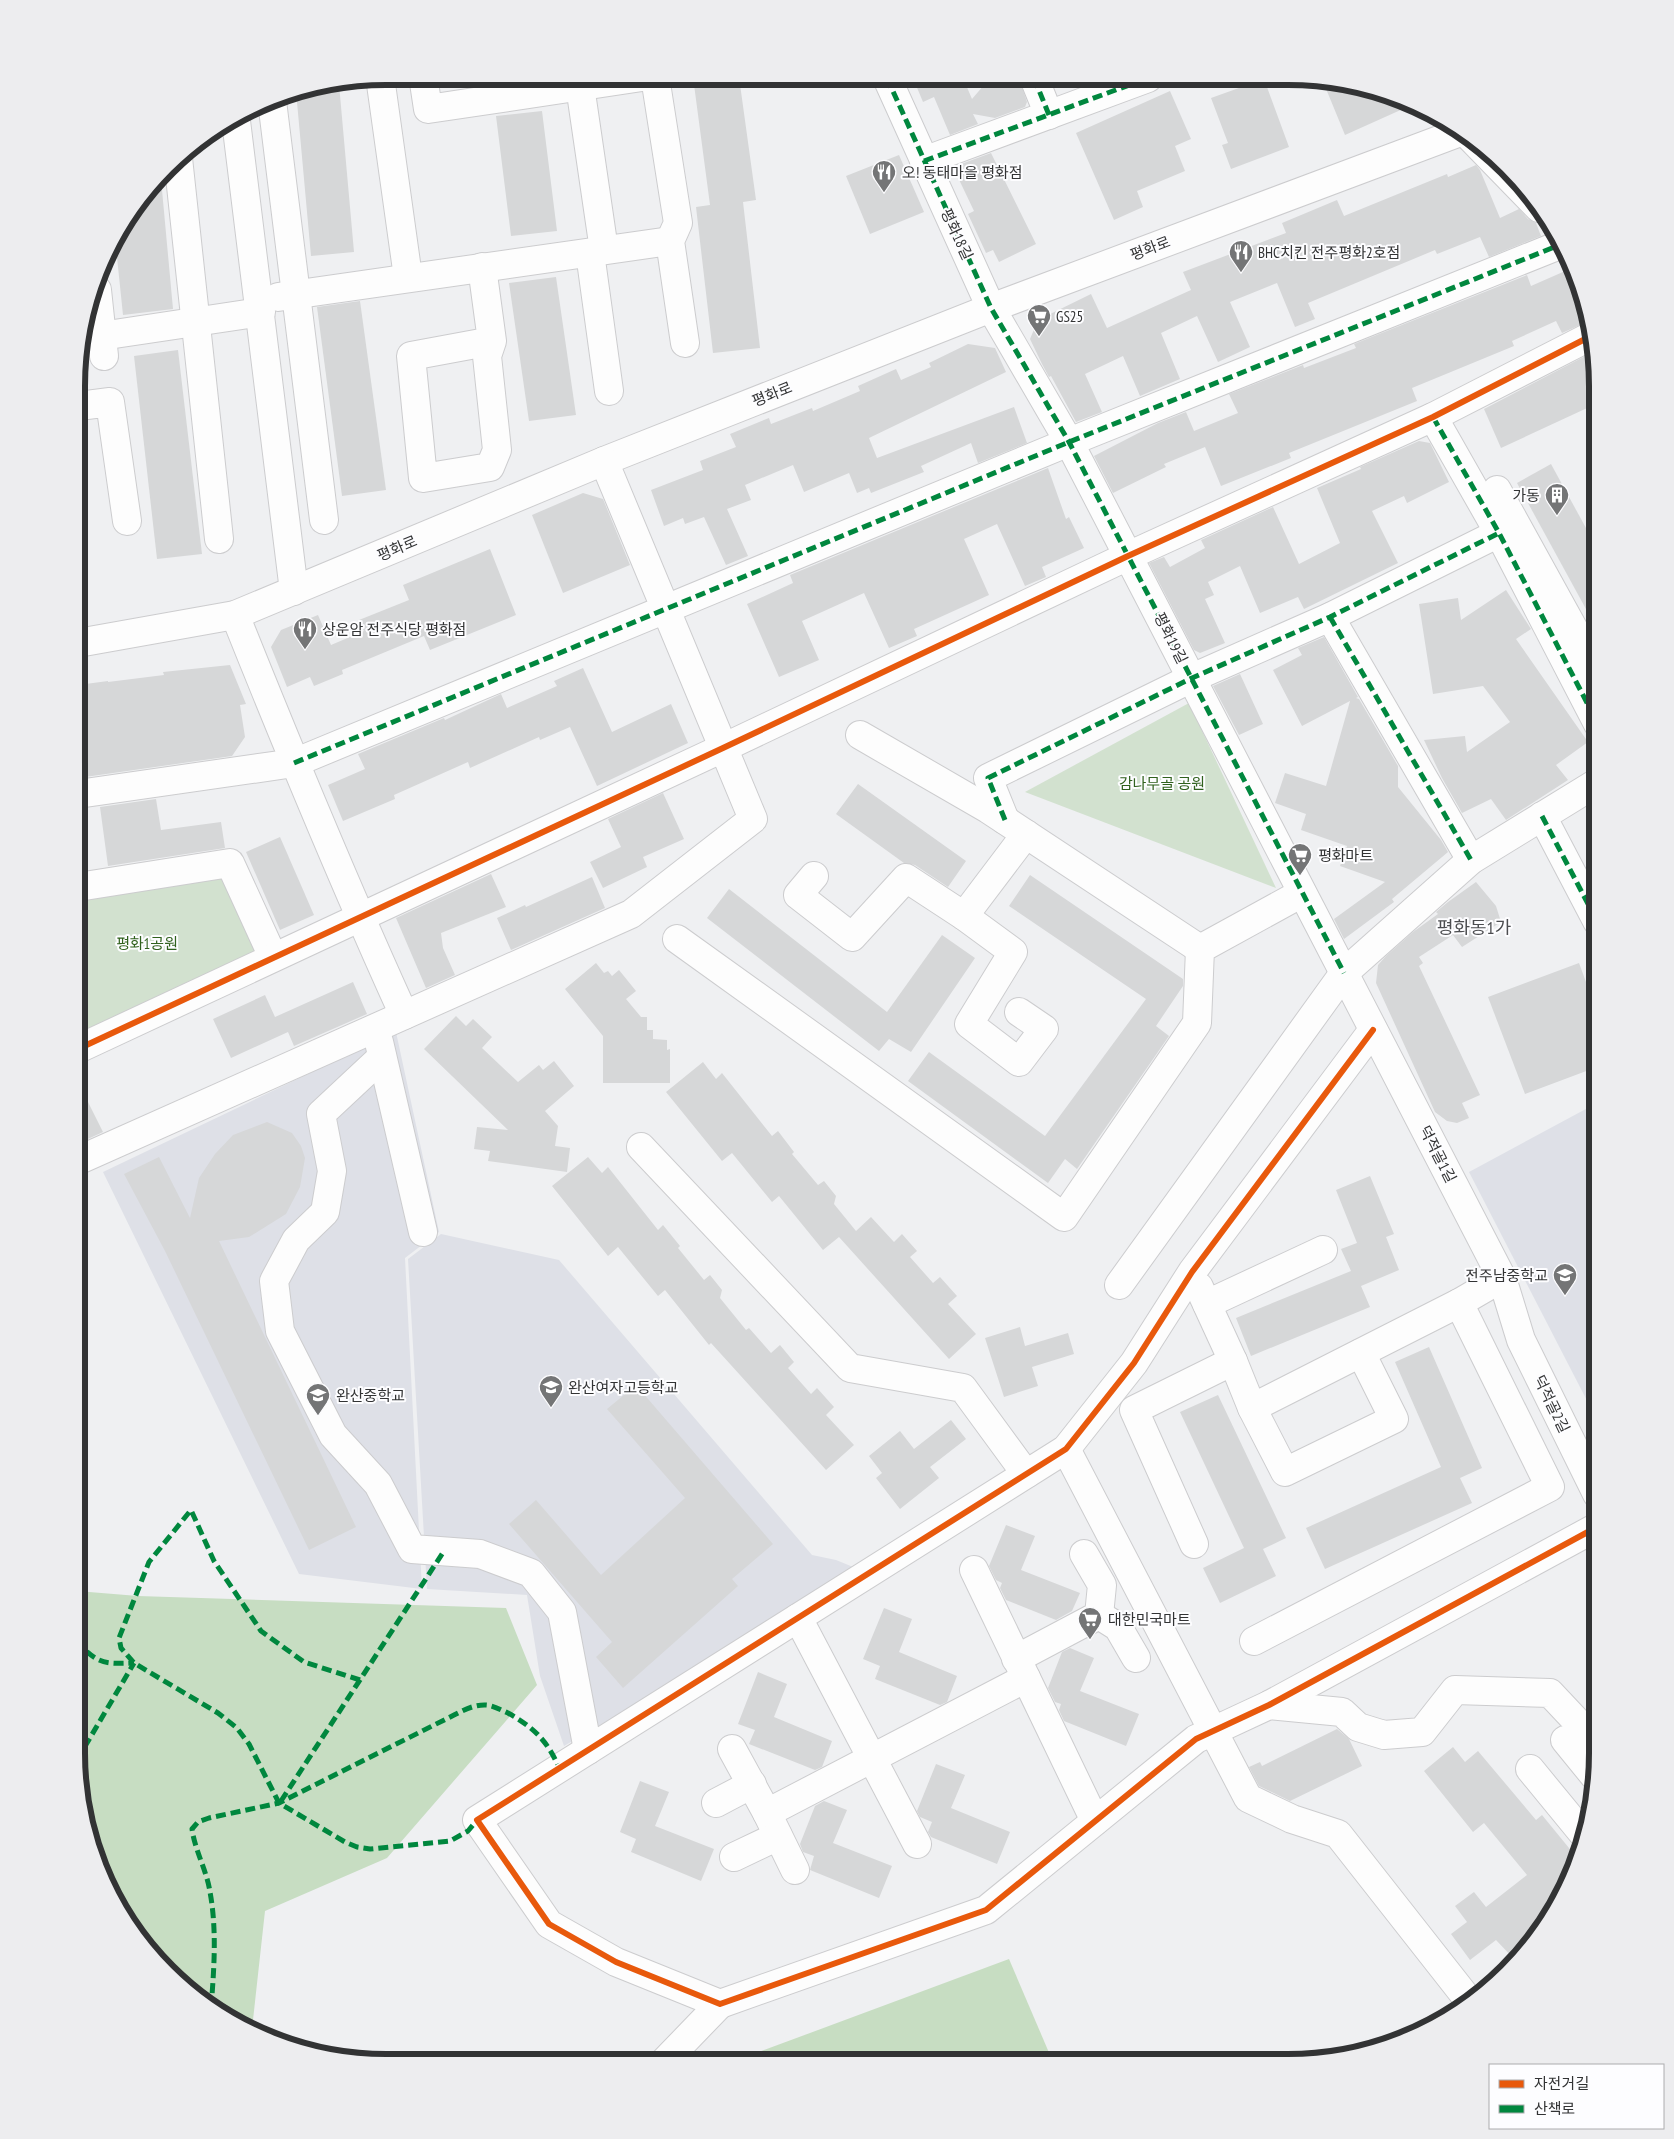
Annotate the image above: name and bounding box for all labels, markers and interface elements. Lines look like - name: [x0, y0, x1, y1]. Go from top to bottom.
- restaurant icon: 오! 동태마을 평화점: [871, 159, 897, 193]
- place label: 오! 동태마을 평화점: [902, 163, 1022, 182]
- street label: 평화18길: [937, 205, 977, 263]
- street label: 평화로: [1127, 232, 1173, 264]
- restaurant icon: BHC치킨 전주평화2호점: [1228, 239, 1254, 273]
- place label: BHC치킨 전주평화2호점: [1258, 243, 1400, 262]
- supermarket icon: GS25: [1026, 303, 1052, 337]
- place label: GS25: [1056, 307, 1083, 326]
- street label: 평화로: [749, 377, 795, 411]
- building icon: 가동: [1544, 482, 1570, 516]
- place label: 가동: [1512, 486, 1540, 505]
- street label: 평화로: [374, 531, 420, 565]
- street label: 평화19길: [1150, 609, 1192, 667]
- restaurant icon: 상운암 전주식당 평화점: [292, 616, 318, 650]
- place label: 상운암 전주식당 평화점: [322, 620, 466, 639]
- park label: 감나무골 공원: [1119, 774, 1205, 793]
- supermarket icon: 평화마트: [1287, 842, 1313, 876]
- place label: 평화마트: [1318, 846, 1373, 865]
- district label: 평화동1가: [1437, 916, 1512, 939]
- park label: 평화1공원: [116, 934, 178, 953]
- street label: 덕적골1길: [1415, 1122, 1461, 1186]
- school or university icon: 전주남중학교: [1552, 1262, 1578, 1296]
- place label: 전주남중학교: [1465, 1266, 1548, 1285]
- street label: 덕적골2길: [1530, 1372, 1574, 1436]
- school or university icon: 완산여자고등학교: [538, 1374, 564, 1408]
- place label: 완산여자고등학교: [568, 1378, 678, 1397]
- school or university icon: 완산중학교: [305, 1382, 331, 1416]
- place label: 완산중학교: [336, 1386, 405, 1405]
- supermarket icon: 대한민국마트: [1077, 1606, 1103, 1640]
- place label: 대한민국마트: [1108, 1610, 1191, 1629]
- legend: [1489, 2064, 1664, 2129]
- text: 자전거길: [1534, 2074, 1589, 2093]
- text: 산책로: [1534, 2099, 1575, 2118]

